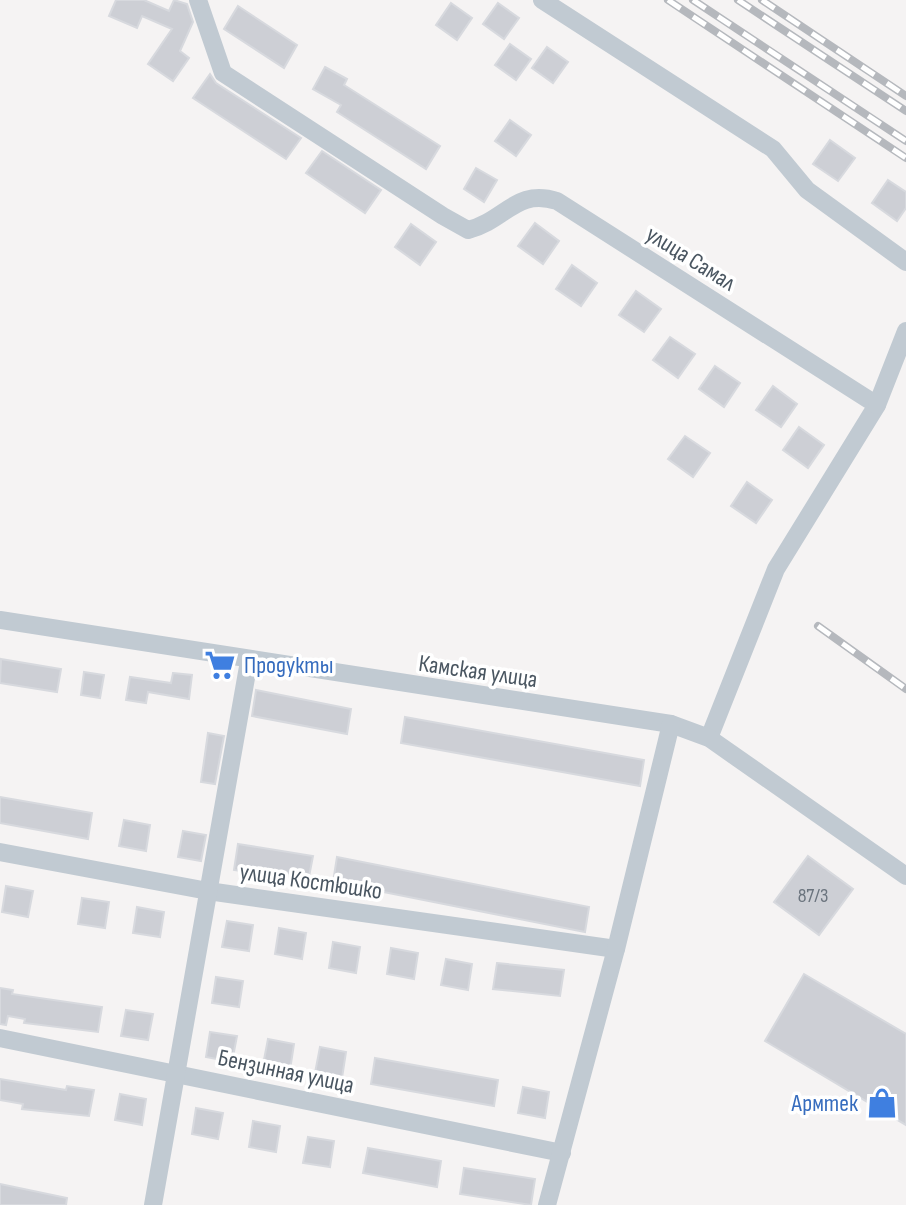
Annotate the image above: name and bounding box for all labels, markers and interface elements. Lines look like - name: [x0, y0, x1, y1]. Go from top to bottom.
- street label: улица Самал: [640, 219, 741, 298]
- supermarket icon: Продукты: [203, 648, 237, 682]
- street label: Камская улица: [417, 649, 539, 694]
- place label: Продукты: [244, 651, 333, 680]
- street label: улица Костюшко: [238, 857, 384, 906]
- house number: 87/3: [798, 884, 828, 908]
- street label: Бензинная улица: [215, 1043, 357, 1100]
- shop icon: Армтек: [865, 1086, 899, 1120]
- place label: Армтек: [790, 1089, 859, 1118]

